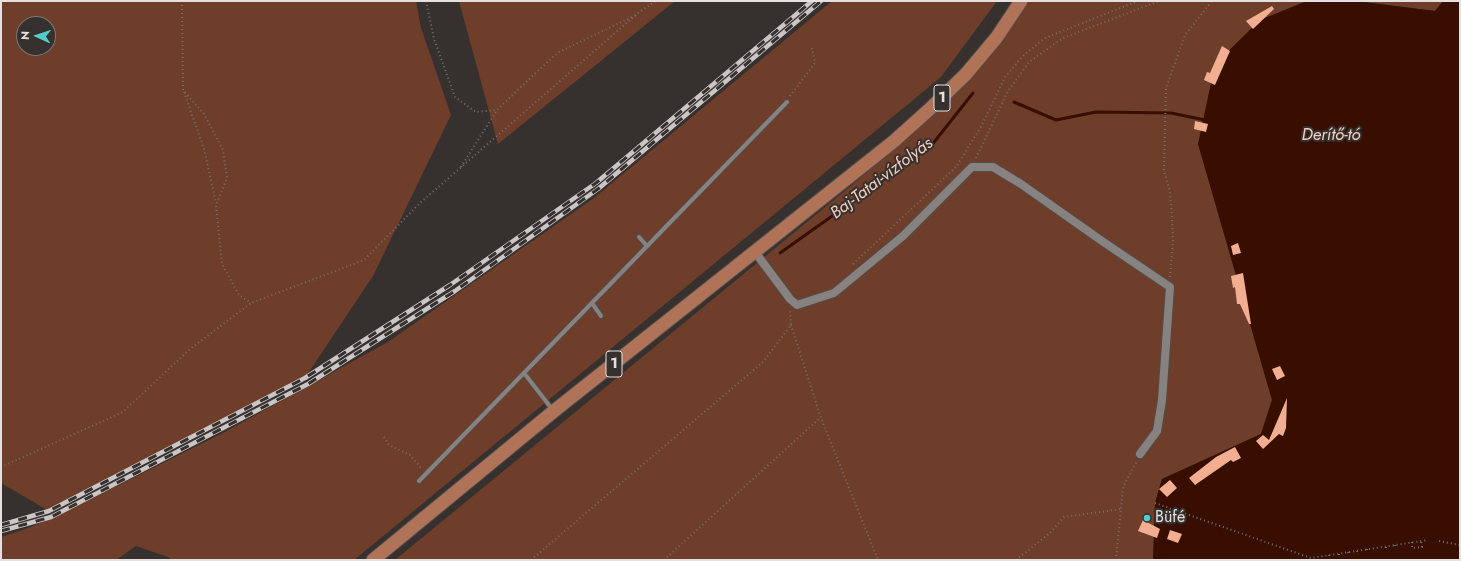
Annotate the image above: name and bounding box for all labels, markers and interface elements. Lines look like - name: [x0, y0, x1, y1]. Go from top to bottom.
- north arrow: [16, 16, 56, 56]
- text: N: [17, 31, 33, 40]
- road number: 1: [934, 85, 950, 111]
- water label: Derítő-tó: [1301, 126, 1361, 146]
- water label: Baj-Tatai-vízfolyás: [827, 134, 937, 224]
- road number: 1: [606, 351, 622, 377]
- place label: Büfé: [1155, 508, 1185, 528]
- marker: Büfé: [1142, 513, 1152, 523]

